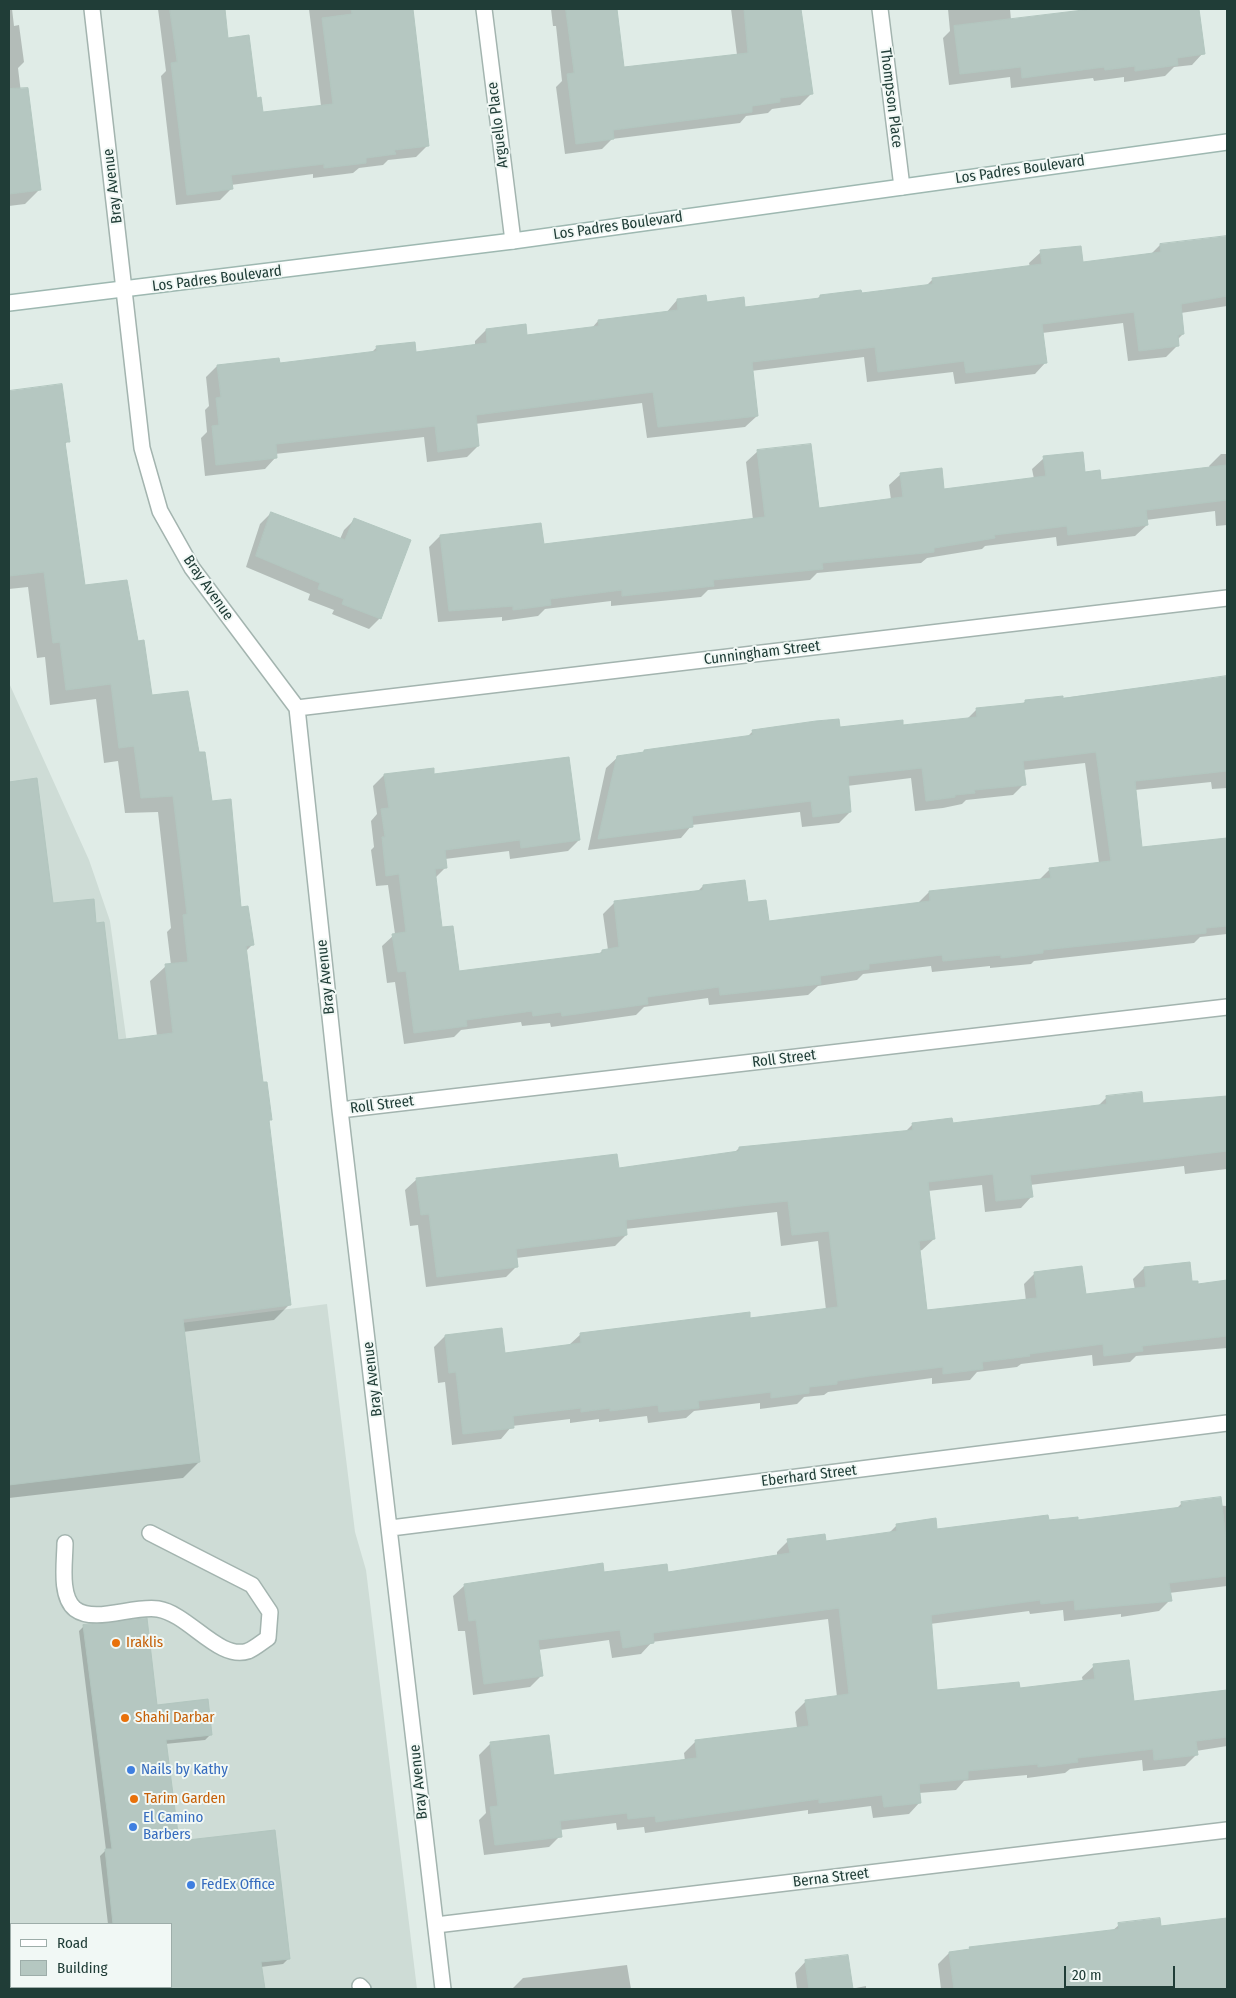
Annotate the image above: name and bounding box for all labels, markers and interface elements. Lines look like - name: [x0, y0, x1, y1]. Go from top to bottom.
- street label: Thompson Place: [876, 47, 906, 149]
- street label: Arguello Place: [484, 81, 512, 169]
- street label: Bray Avenue: [99, 147, 127, 225]
- street label: Los Padres Boulevard: [954, 152, 1086, 188]
- street label: Los Padres Boulevard: [552, 208, 684, 244]
- street label: Los Padres Boulevard: [151, 262, 283, 296]
- street label: Bray Avenue: [179, 552, 237, 624]
- street label: Cunningham Street: [703, 637, 821, 669]
- street label: Bray Avenue: [313, 939, 339, 1015]
- street label: Roll Street: [751, 1046, 817, 1072]
- street label: Roll Street: [349, 1092, 415, 1118]
- street label: Bray Avenue: [359, 1340, 387, 1418]
- street label: Eberhard Street: [760, 1461, 858, 1491]
- place label: Iraklis: [126, 1634, 163, 1652]
- marker: Iraklis: [110, 1637, 122, 1649]
- place label: Shahi Darbar: [135, 1709, 214, 1727]
- marker: Shahi Darbar: [119, 1712, 131, 1724]
- street label: Bray Avenue: [406, 1744, 432, 1820]
- place label: Nails by Kathy: [141, 1761, 228, 1779]
- marker: Nails by Kathy: [125, 1764, 137, 1776]
- place label: Tarim Garden: [144, 1790, 226, 1808]
- marker: Tarim Garden: [128, 1793, 140, 1805]
- place label: El Camino Barbers: [143, 1809, 203, 1844]
- marker: El Camino Barbers: [127, 1821, 139, 1833]
- street label: Berna Street: [792, 1864, 870, 1892]
- place label: FedEx Office: [201, 1876, 275, 1894]
- marker: FedEx Office: [185, 1879, 197, 1891]
- legend: [10, 1923, 172, 1988]
- text: Road: [57, 1934, 88, 1952]
- scale bar: [1066, 1956, 1177, 1988]
- text: Building: [57, 1959, 108, 1977]
- text: 20 m: [1072, 1966, 1102, 1984]

